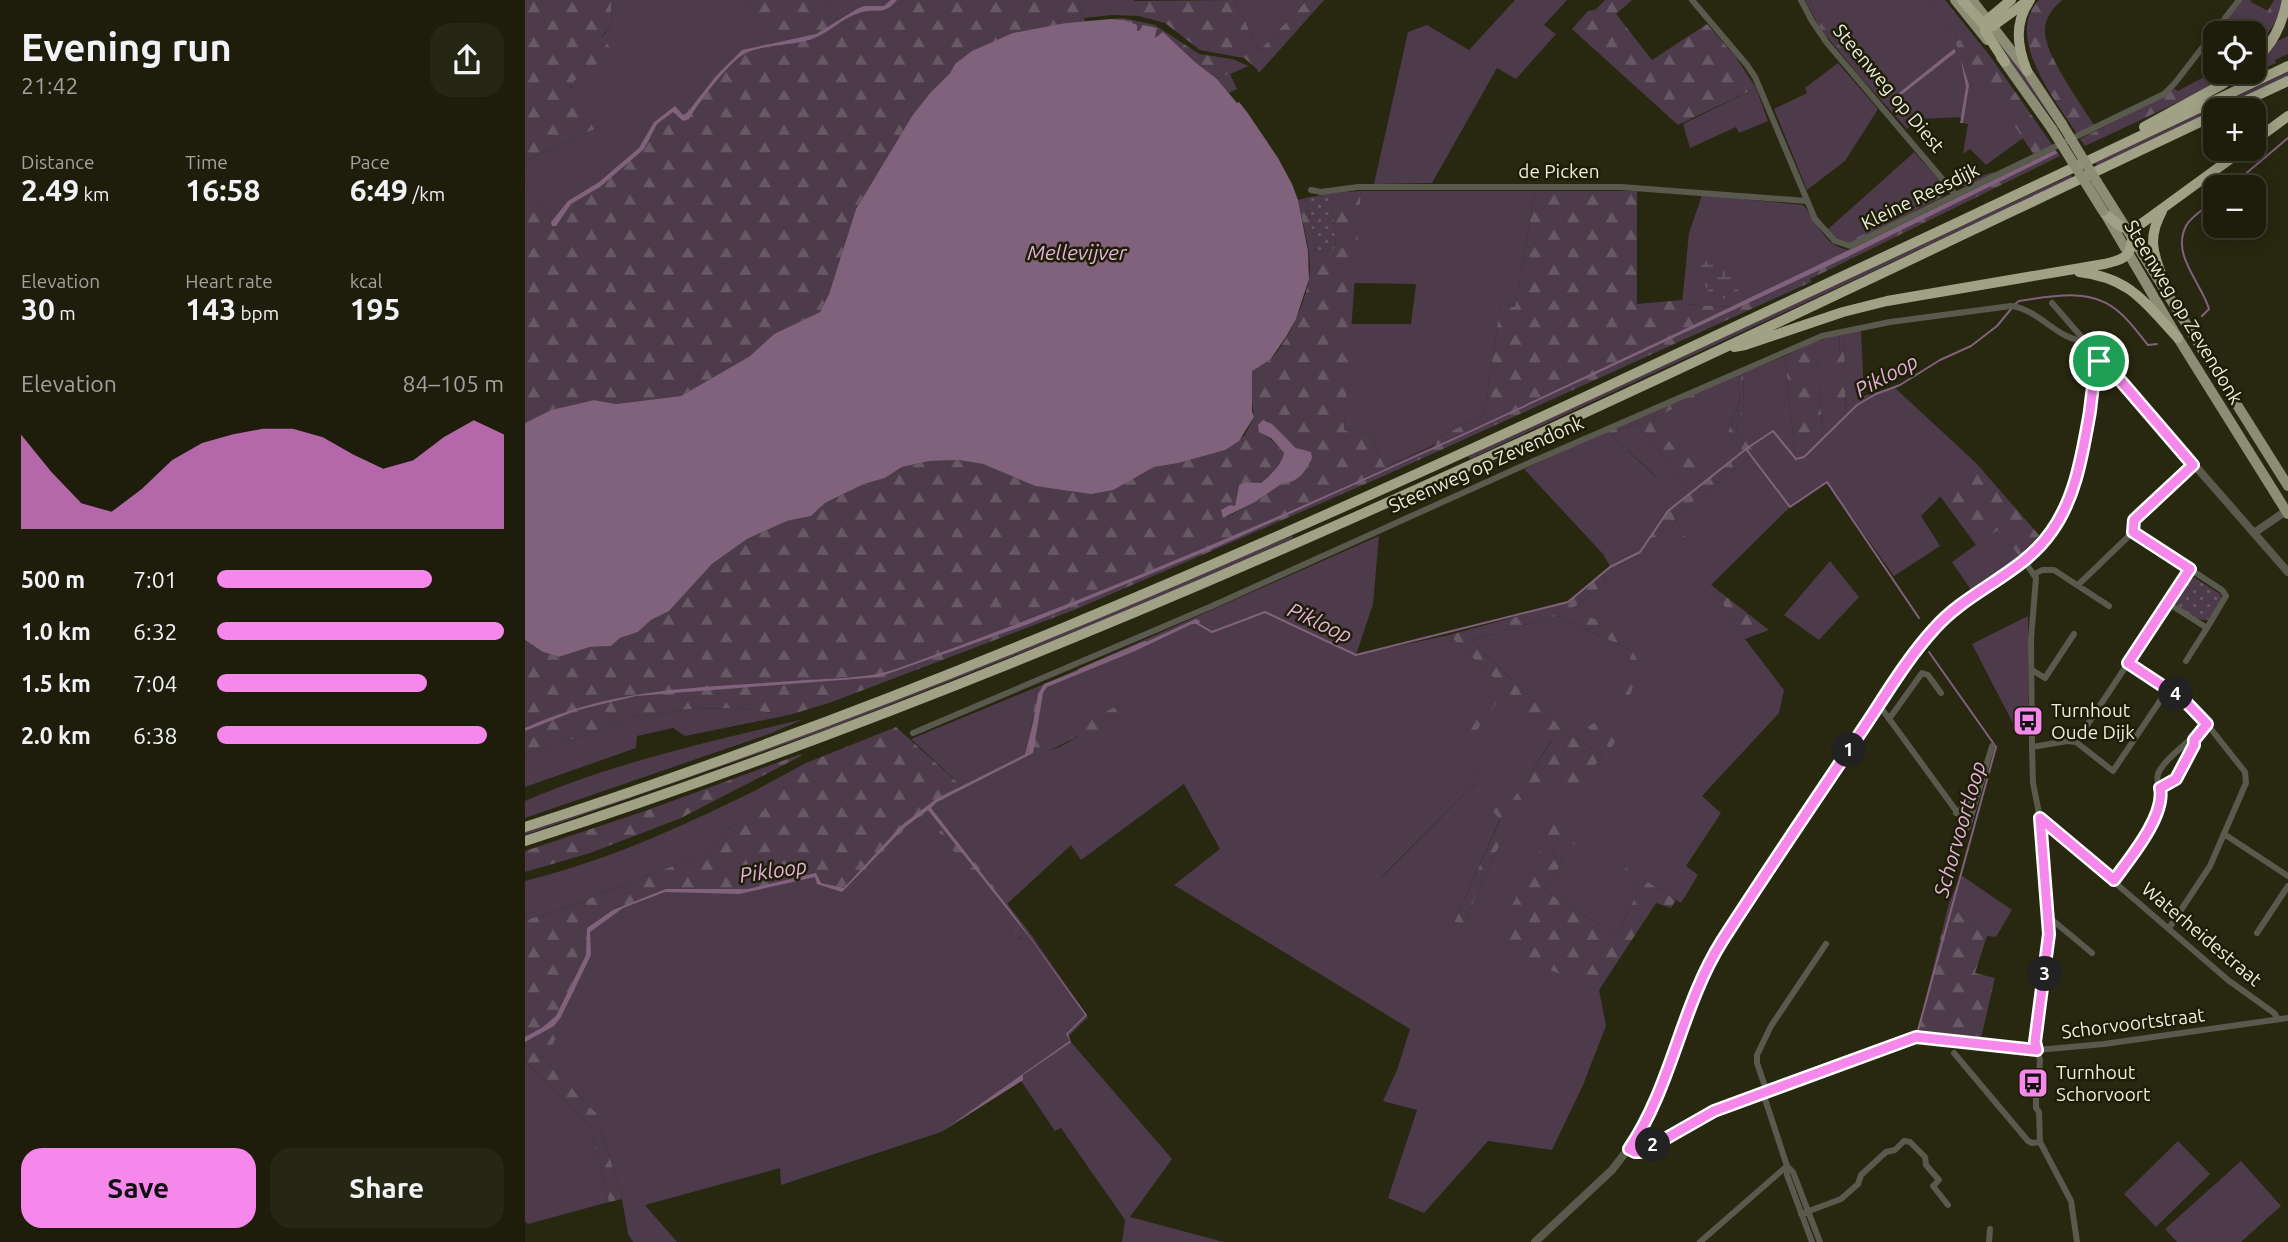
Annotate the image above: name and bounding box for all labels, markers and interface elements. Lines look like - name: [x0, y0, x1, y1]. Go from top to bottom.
- street label: Steenweg op Diest: [1829, 19, 1949, 157]
- map controls: [2203, 21, 2266, 238]
- button: locate: [2203, 21, 2266, 84]
- button: share: [430, 23, 504, 97]
- text: Evening run: [21, 26, 232, 68]
- text: 21:42: [21, 73, 79, 98]
- button: +: [2203, 98, 2266, 161]
- text: Distance: [21, 151, 95, 173]
- text: Time: [185, 151, 228, 173]
- text: Pace: [350, 151, 390, 173]
- street label: Kleine Reesdijk: [1858, 158, 1983, 234]
- street label: de Picken: [1518, 160, 1600, 182]
- text: 2.49: [21, 173, 79, 207]
- text: 16:58: [185, 173, 260, 207]
- text: 6:49: [350, 173, 408, 207]
- button: −: [2203, 175, 2266, 238]
- text: km: [79, 183, 109, 205]
- text: /km: [408, 183, 445, 205]
- street label: Steenweg op Zevendonk: [2120, 216, 2248, 408]
- water label: Mellevijver: [1027, 240, 1128, 264]
- text: Elevation: [21, 270, 100, 292]
- text: Heart rate: [185, 270, 273, 292]
- text: kcal: [350, 270, 382, 292]
- text: 30: [21, 292, 55, 326]
- text: 143: [185, 292, 236, 326]
- text: 195: [350, 292, 400, 326]
- text: m: [55, 302, 76, 324]
- text: bpm: [236, 302, 279, 324]
- pin: [2069, 331, 2129, 391]
- icon: arrive: [2080, 342, 2118, 380]
- water label: Pikloop: [1850, 349, 1922, 401]
- text: Elevation: [21, 371, 117, 396]
- text: 84–105 m: [403, 371, 504, 396]
- street label: Steenweg op Zevendonk: [1385, 411, 1587, 517]
- text: 500 m: [21, 567, 85, 592]
- text: 7:01: [133, 567, 178, 592]
- water label: Pikloop: [1284, 597, 1356, 647]
- text: 1.0 km: [21, 619, 91, 644]
- text: 6:32: [133, 619, 178, 644]
- text: 1.5 km: [21, 671, 91, 696]
- text: 7:04: [133, 671, 178, 696]
- pin: 4: [2159, 676, 2193, 712]
- text: 4: [2170, 682, 2181, 704]
- place label: Turnhout Oude Dijk: [2051, 699, 2135, 743]
- bus stop icon: Turnhout Oude Dijk: [2011, 704, 2045, 738]
- text: 2.0 km: [21, 723, 91, 748]
- text: 6:38: [133, 723, 178, 748]
- pin: 1: [1831, 732, 1867, 768]
- text: 1: [1843, 738, 1854, 760]
- water label: Schorvoortloop: [1928, 758, 1990, 901]
- water label: Pikloop: [738, 853, 808, 887]
- street label: Waterheidestraat: [2138, 878, 2267, 991]
- pin: 3: [2027, 956, 2063, 992]
- text: 3: [2039, 962, 2050, 984]
- street label: Schorvoortstraat: [2060, 1003, 2207, 1043]
- place label: Turnhout Schorvoort: [2056, 1061, 2151, 1105]
- bus stop icon: Turnhout Schorvoort: [2016, 1066, 2050, 1100]
- pin: 2: [1635, 1128, 1671, 1162]
- text: 2: [1647, 1133, 1658, 1155]
- button: Save: [21, 1148, 256, 1228]
- button: Share: [270, 1148, 504, 1228]

